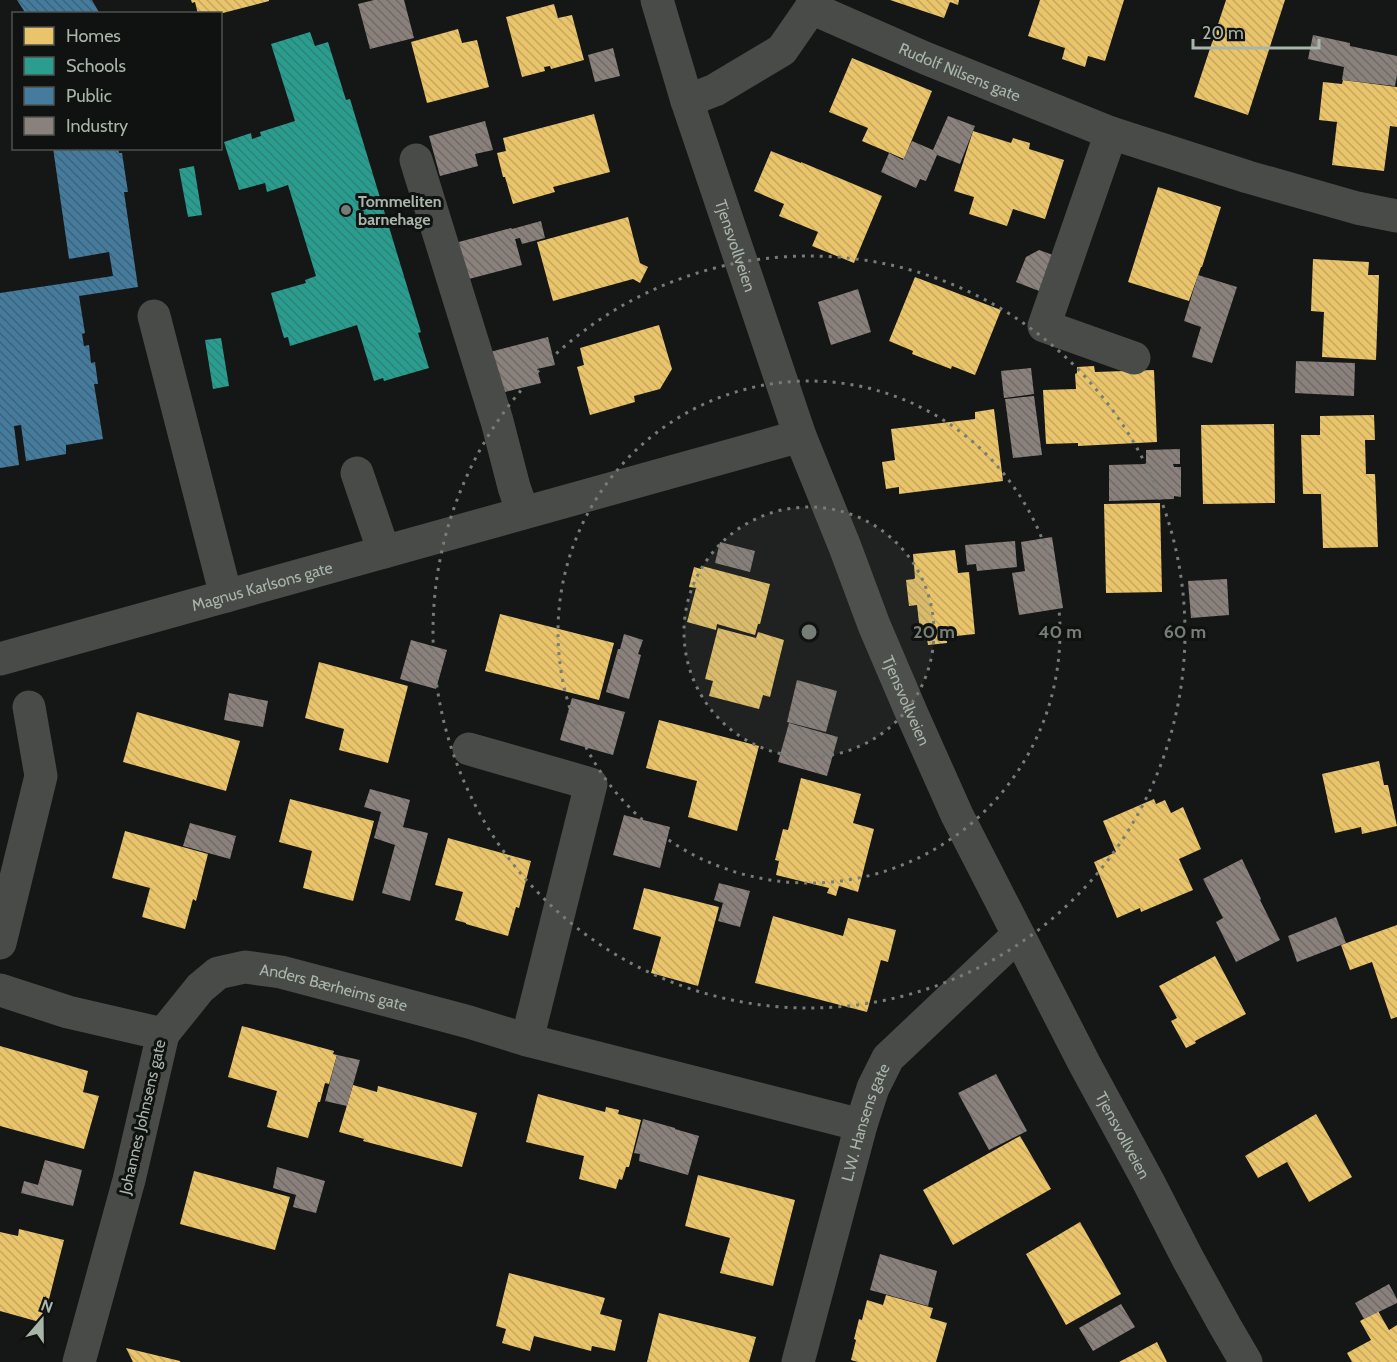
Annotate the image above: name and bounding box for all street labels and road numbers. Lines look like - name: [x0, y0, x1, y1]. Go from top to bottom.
- street label: Rudolf Nilsens gate: [896, 39, 1023, 106]
- street label: Tjensvollveien: [711, 197, 760, 294]
- street label: Magnus Karlsons gate: [190, 558, 335, 615]
- street label: Tjensvollveien: [878, 653, 934, 749]
- street label: Anders Bærheims gate: [258, 960, 409, 1015]
- street label: Johannes Johnsens gate: [115, 1038, 170, 1197]
- street label: L.W. Hansens gate: [837, 1060, 894, 1184]
- street label: Tjensvollveien: [1091, 1089, 1154, 1182]

